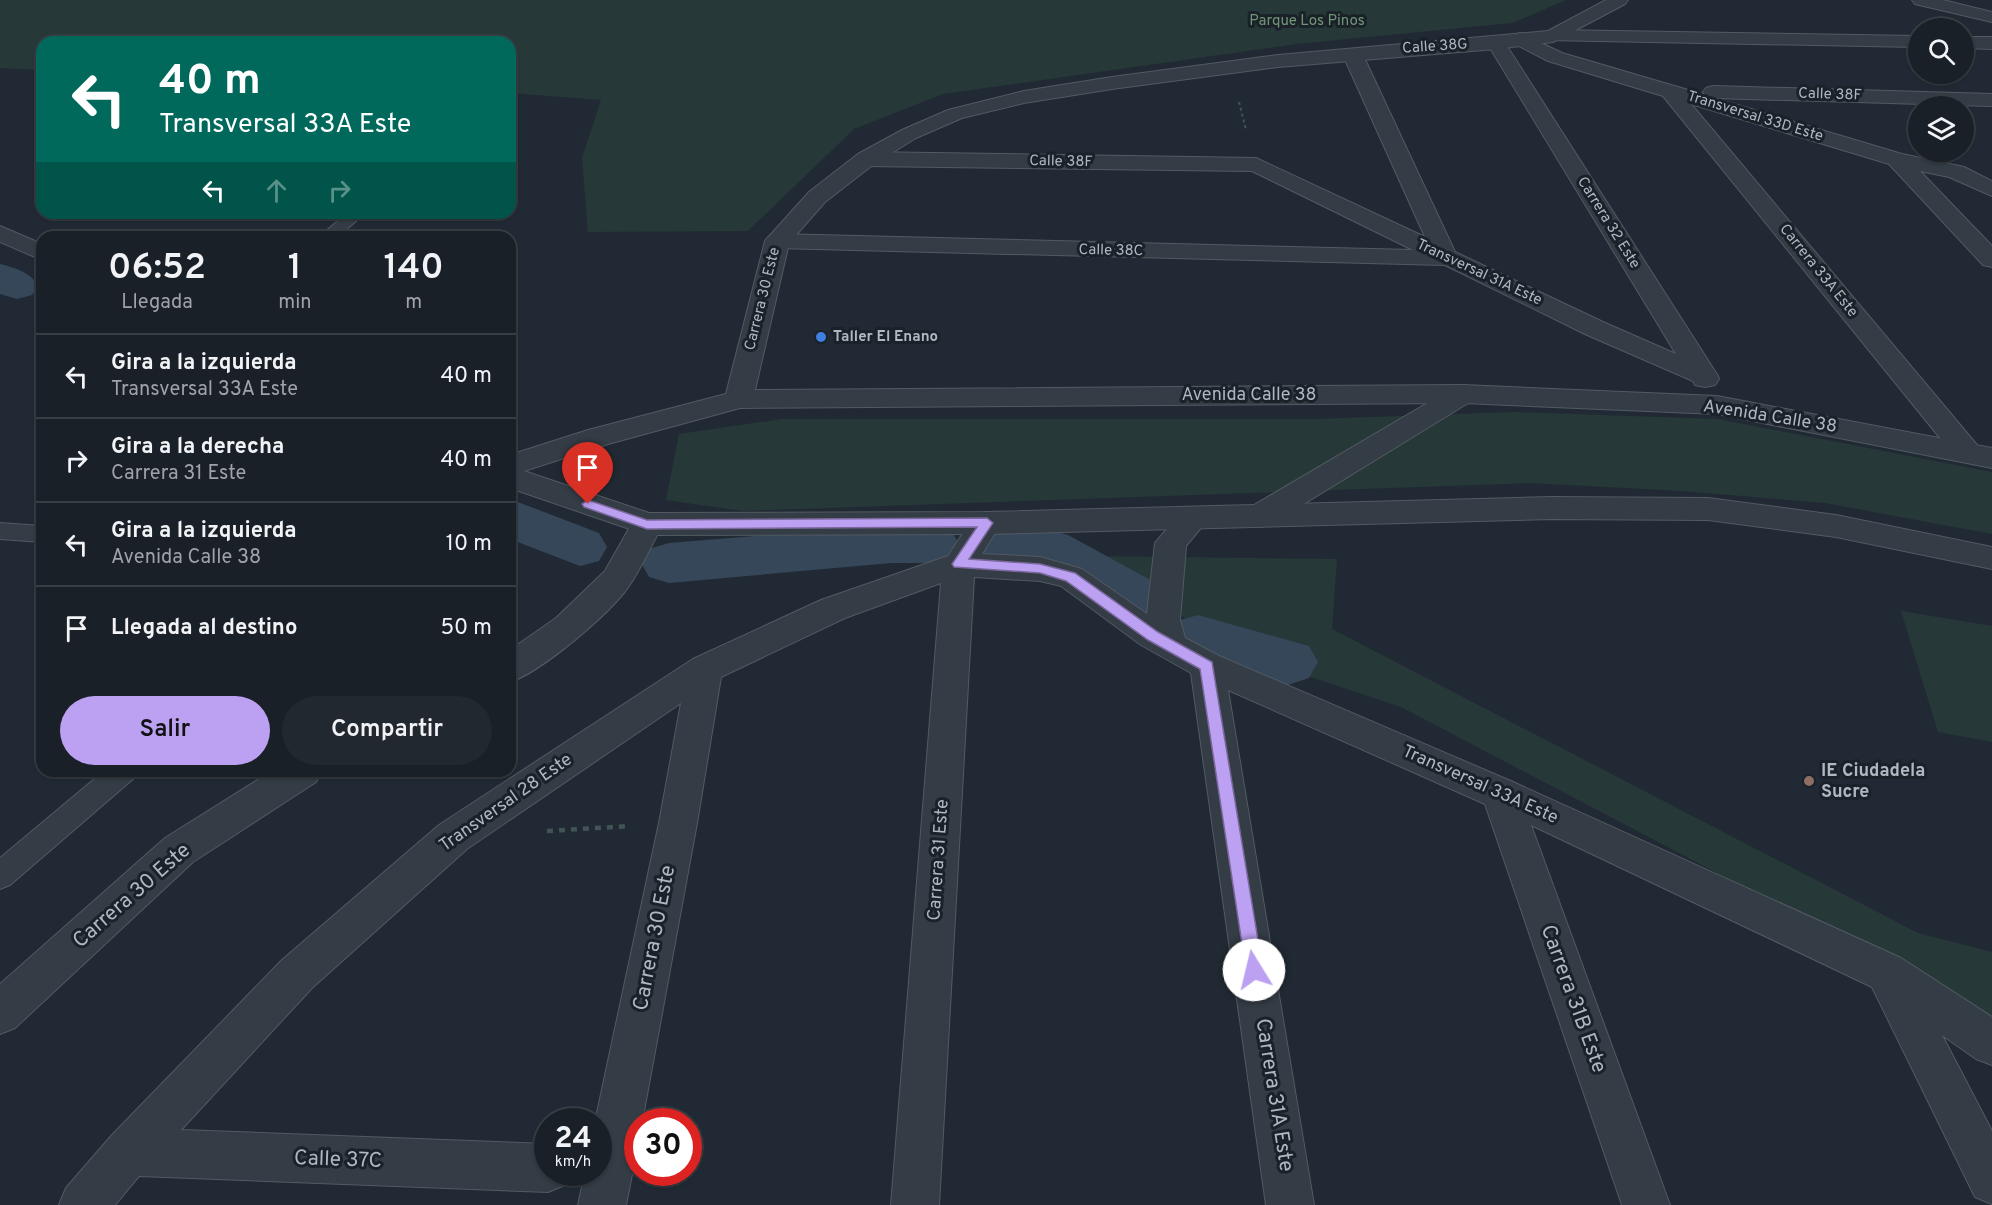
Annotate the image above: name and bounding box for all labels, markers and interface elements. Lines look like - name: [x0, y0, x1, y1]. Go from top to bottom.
- park label: Parque Los Pinos: [1249, 12, 1365, 31]
- map controls: [1908, 18, 1974, 162]
- button: search: [1908, 18, 1974, 84]
- street label: Calle 38G: [1402, 35, 1468, 59]
- text: 40 m: [159, 56, 261, 109]
- icon: left: [60, 60, 138, 138]
- street label: Calle 38F: [1798, 84, 1862, 106]
- street label: Transversal 33D Este: [1685, 87, 1825, 147]
- button: layers: [1908, 96, 1974, 162]
- text: Transversal 33A Este: [159, 108, 411, 142]
- street label: Calle 38F: [1029, 152, 1093, 172]
- icon: left: [197, 174, 230, 207]
- icon: ahead: [260, 174, 293, 207]
- icon: right: [323, 174, 356, 207]
- street label: Carrera 32 Este: [1572, 174, 1644, 272]
- street label: Carrera 33A Este: [1775, 221, 1861, 321]
- street label: Transversal 31A Este: [1413, 236, 1545, 310]
- street label: Calle 38C: [1078, 241, 1144, 261]
- text: 06:52: [108, 246, 206, 292]
- text: 1: [288, 246, 302, 292]
- text: 140: [384, 246, 444, 292]
- street label: Carrera 30 Este: [741, 246, 785, 352]
- text: Llegada: [121, 290, 193, 316]
- text: min: [278, 290, 312, 316]
- text: m: [405, 290, 422, 316]
- place label: Taller El Enano: [833, 328, 938, 347]
- marker: Taller El Enano: [814, 330, 828, 344]
- text: Gira a la izquierda: [111, 350, 297, 377]
- icon: left: [60, 360, 93, 393]
- text: 40 m: [440, 363, 492, 390]
- text: Transversal 33A Este: [111, 377, 298, 403]
- street label: Avenida Calle 38: [1181, 384, 1317, 407]
- street label: Avenida Calle 38: [1701, 395, 1839, 439]
- text: Gira a la derecha: [111, 434, 284, 461]
- pin: [562, 442, 613, 504]
- icon: right: [60, 444, 93, 477]
- text: 40 m: [440, 447, 492, 474]
- icon: arrive: [571, 451, 604, 484]
- text: Carrera 31 Este: [111, 461, 246, 487]
- text: Gira a la izquierda: [111, 518, 297, 545]
- icon: left: [60, 528, 93, 561]
- text: 10 m: [446, 531, 492, 558]
- text: Avenida Calle 38: [111, 545, 261, 571]
- icon: arrive: [60, 612, 93, 645]
- text: Llegada al destino: [111, 615, 297, 642]
- text: 50 m: [440, 615, 492, 642]
- button: Salir: [60, 696, 270, 765]
- button: Compartir: [282, 696, 492, 765]
- street label: Transversal 33A Este: [1398, 740, 1562, 830]
- street label: Transversal 28 Este: [435, 748, 577, 858]
- place label: IE Ciudadela Sucre: [1821, 760, 1925, 804]
- marker: IE Ciudadela Sucre: [1802, 774, 1816, 788]
- street label: Carrera 31 Este: [923, 798, 955, 922]
- street label: Carrera 30 Este: [67, 837, 197, 955]
- street label: Carrera 30 Este: [628, 863, 682, 1013]
- street label: Carrera 31B Este: [1534, 921, 1612, 1077]
- position arrow: [1222, 938, 1286, 1002]
- street label: Carrera 31A Este: [1249, 1016, 1299, 1174]
- speed limit sign: 30: [624, 1108, 702, 1186]
- text: 24: [554, 1121, 592, 1158]
- street label: Calle 37C: [294, 1145, 382, 1175]
- text: km/h: [555, 1153, 591, 1172]

